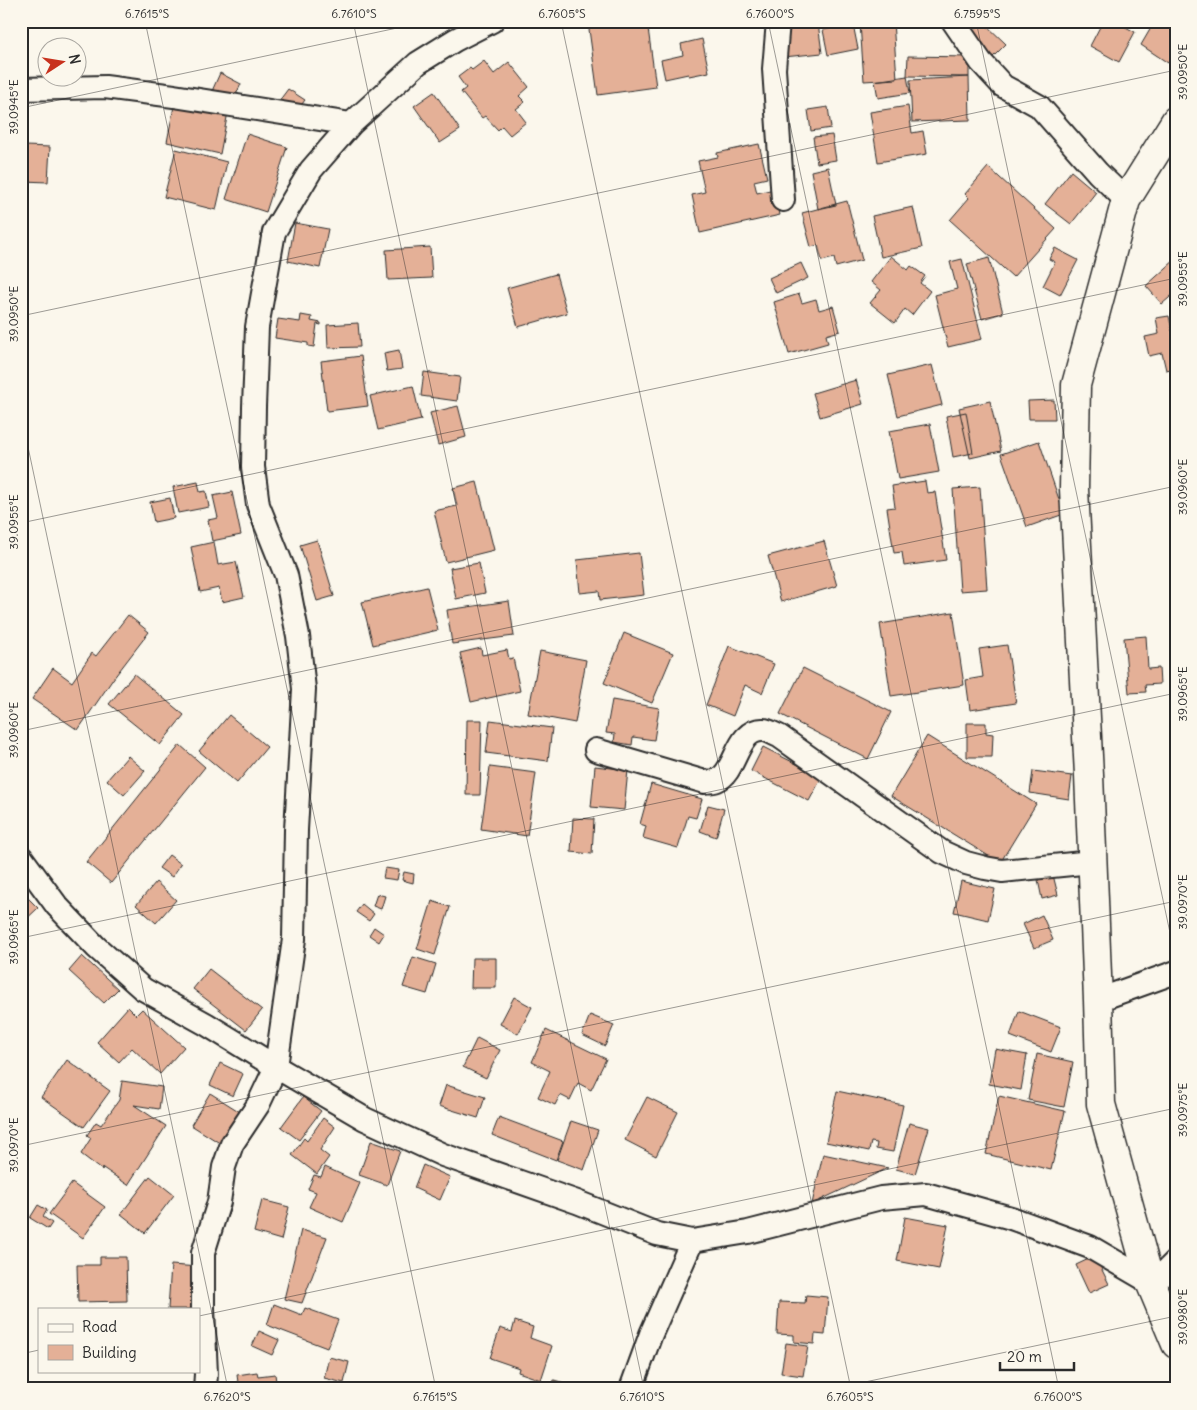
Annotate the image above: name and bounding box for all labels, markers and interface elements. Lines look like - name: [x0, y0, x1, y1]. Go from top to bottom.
- text: 6.7615°S: [125, 6, 170, 21]
- text: 6.7610°S: [331, 6, 377, 21]
- text: 6.7605°S: [538, 6, 586, 21]
- text: 6.7600°S: [746, 6, 795, 21]
- text: 6.7595°S: [954, 6, 1001, 21]
- north arrow: [38, 38, 88, 88]
- text: 39.0950°E: [1175, 44, 1190, 100]
- text: N: [65, 53, 85, 66]
- text: 39.0945°E: [6, 79, 21, 135]
- text: 39.0955°E: [1175, 251, 1190, 307]
- text: 39.0950°E: [6, 286, 21, 342]
- text: 39.0960°E: [1175, 459, 1190, 515]
- text: 39.0955°E: [6, 494, 21, 550]
- text: 39.0965°E: [1175, 666, 1190, 722]
- text: 39.0960°E: [6, 702, 21, 758]
- text: 39.0970°E: [1175, 874, 1190, 930]
- text: 39.0965°E: [6, 909, 21, 965]
- text: 39.0975°E: [1175, 1083, 1190, 1137]
- text: 39.0970°E: [6, 1117, 21, 1173]
- text: 39.0980°E: [1175, 1289, 1190, 1345]
- legend: [38, 1308, 200, 1372]
- text: Road: [82, 1317, 117, 1336]
- scale bar: [1000, 1340, 1073, 1372]
- text: Building: [82, 1343, 137, 1362]
- text: 20 m: [1007, 1347, 1042, 1366]
- text: 6.7620°S: [203, 1389, 251, 1404]
- text: 6.7615°S: [413, 1389, 458, 1404]
- text: 6.7610°S: [619, 1389, 665, 1404]
- text: 6.7605°S: [826, 1389, 874, 1404]
- text: 6.7600°S: [1034, 1389, 1083, 1404]

